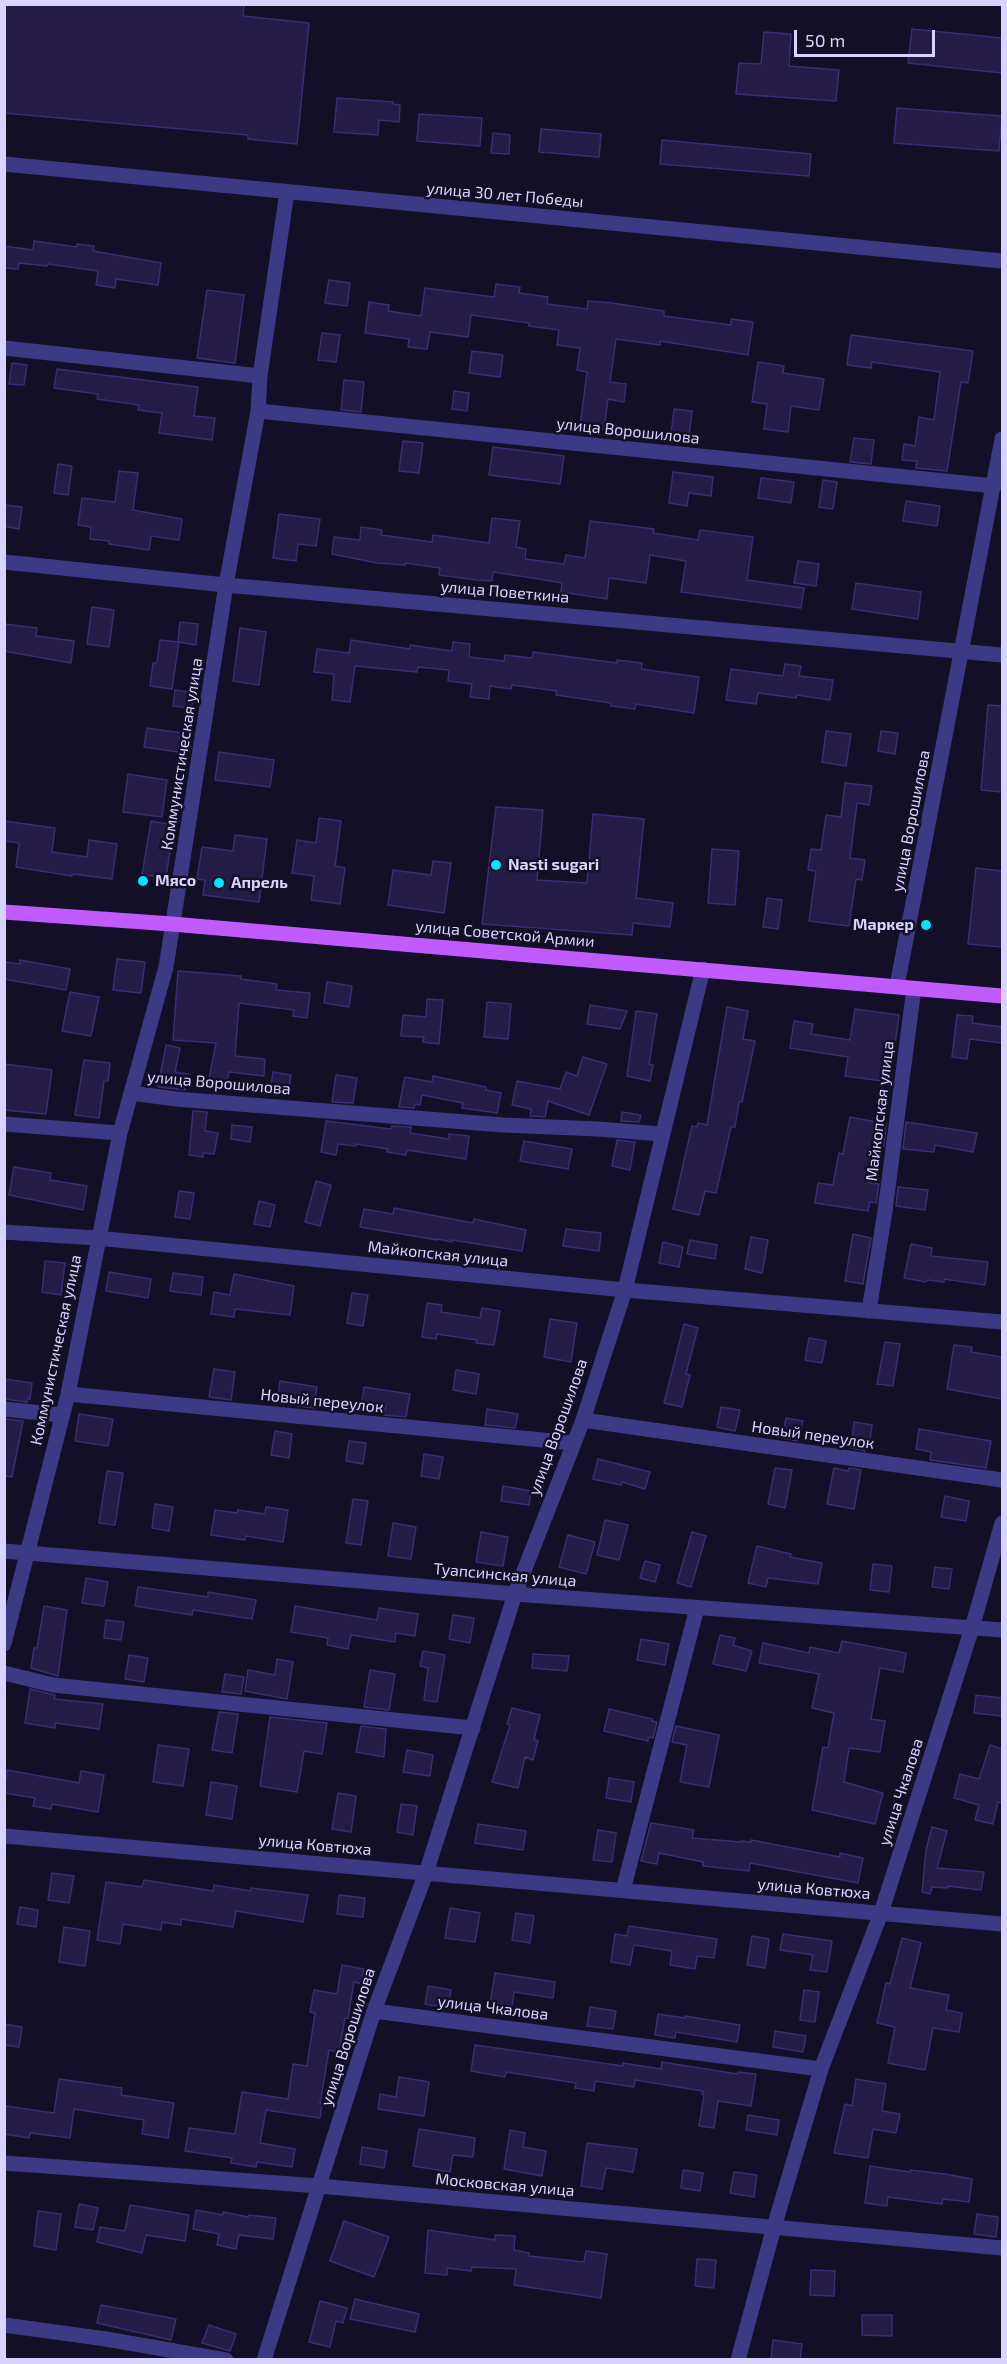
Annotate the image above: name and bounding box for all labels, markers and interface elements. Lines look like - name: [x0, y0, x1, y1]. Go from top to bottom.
- scale bar: [797, 18, 938, 56]
- text: 50 m: [805, 29, 845, 51]
- street label: улица 30 лет Победы: [426, 179, 584, 211]
- street label: улица Ворошилова: [555, 414, 701, 448]
- street label: улица Поветкина: [440, 577, 570, 607]
- street label: Коммунистическая улица: [157, 657, 207, 851]
- street label: улица Ворошилова: [888, 749, 934, 893]
- place label: Nasti sugari: [508, 855, 599, 875]
- marker: Nasti sugari: [489, 858, 503, 872]
- place label: Мясо: [155, 871, 196, 891]
- place label: Апрель: [231, 873, 288, 893]
- marker: Мясо: [136, 874, 150, 888]
- marker: Апрель: [212, 876, 226, 890]
- place label: Маркер: [853, 915, 914, 935]
- street label: улица Советской Армии: [415, 917, 595, 951]
- marker: Маркер: [919, 918, 933, 932]
- street label: Майкопская улица: [862, 1040, 898, 1182]
- street label: улица Ворошилова: [146, 1067, 292, 1099]
- street label: Майкопская улица: [367, 1237, 509, 1271]
- street label: Коммунистическая улица: [26, 1253, 86, 1447]
- street label: улица Ворошилова: [524, 1356, 592, 1498]
- street label: Новый переулок: [260, 1385, 384, 1417]
- street label: Новый переулок: [750, 1417, 876, 1453]
- street label: Туапсинская улица: [433, 1559, 577, 1591]
- street label: улица Чкалова: [875, 1736, 927, 1848]
- street label: улица Ковтюха: [258, 1830, 372, 1860]
- street label: улица Ковтюха: [757, 1874, 871, 1904]
- street label: улица Ворошилова: [317, 1966, 379, 2108]
- street label: улица Чкалова: [437, 1992, 549, 2024]
- street label: Московская улица: [435, 2169, 575, 2201]

